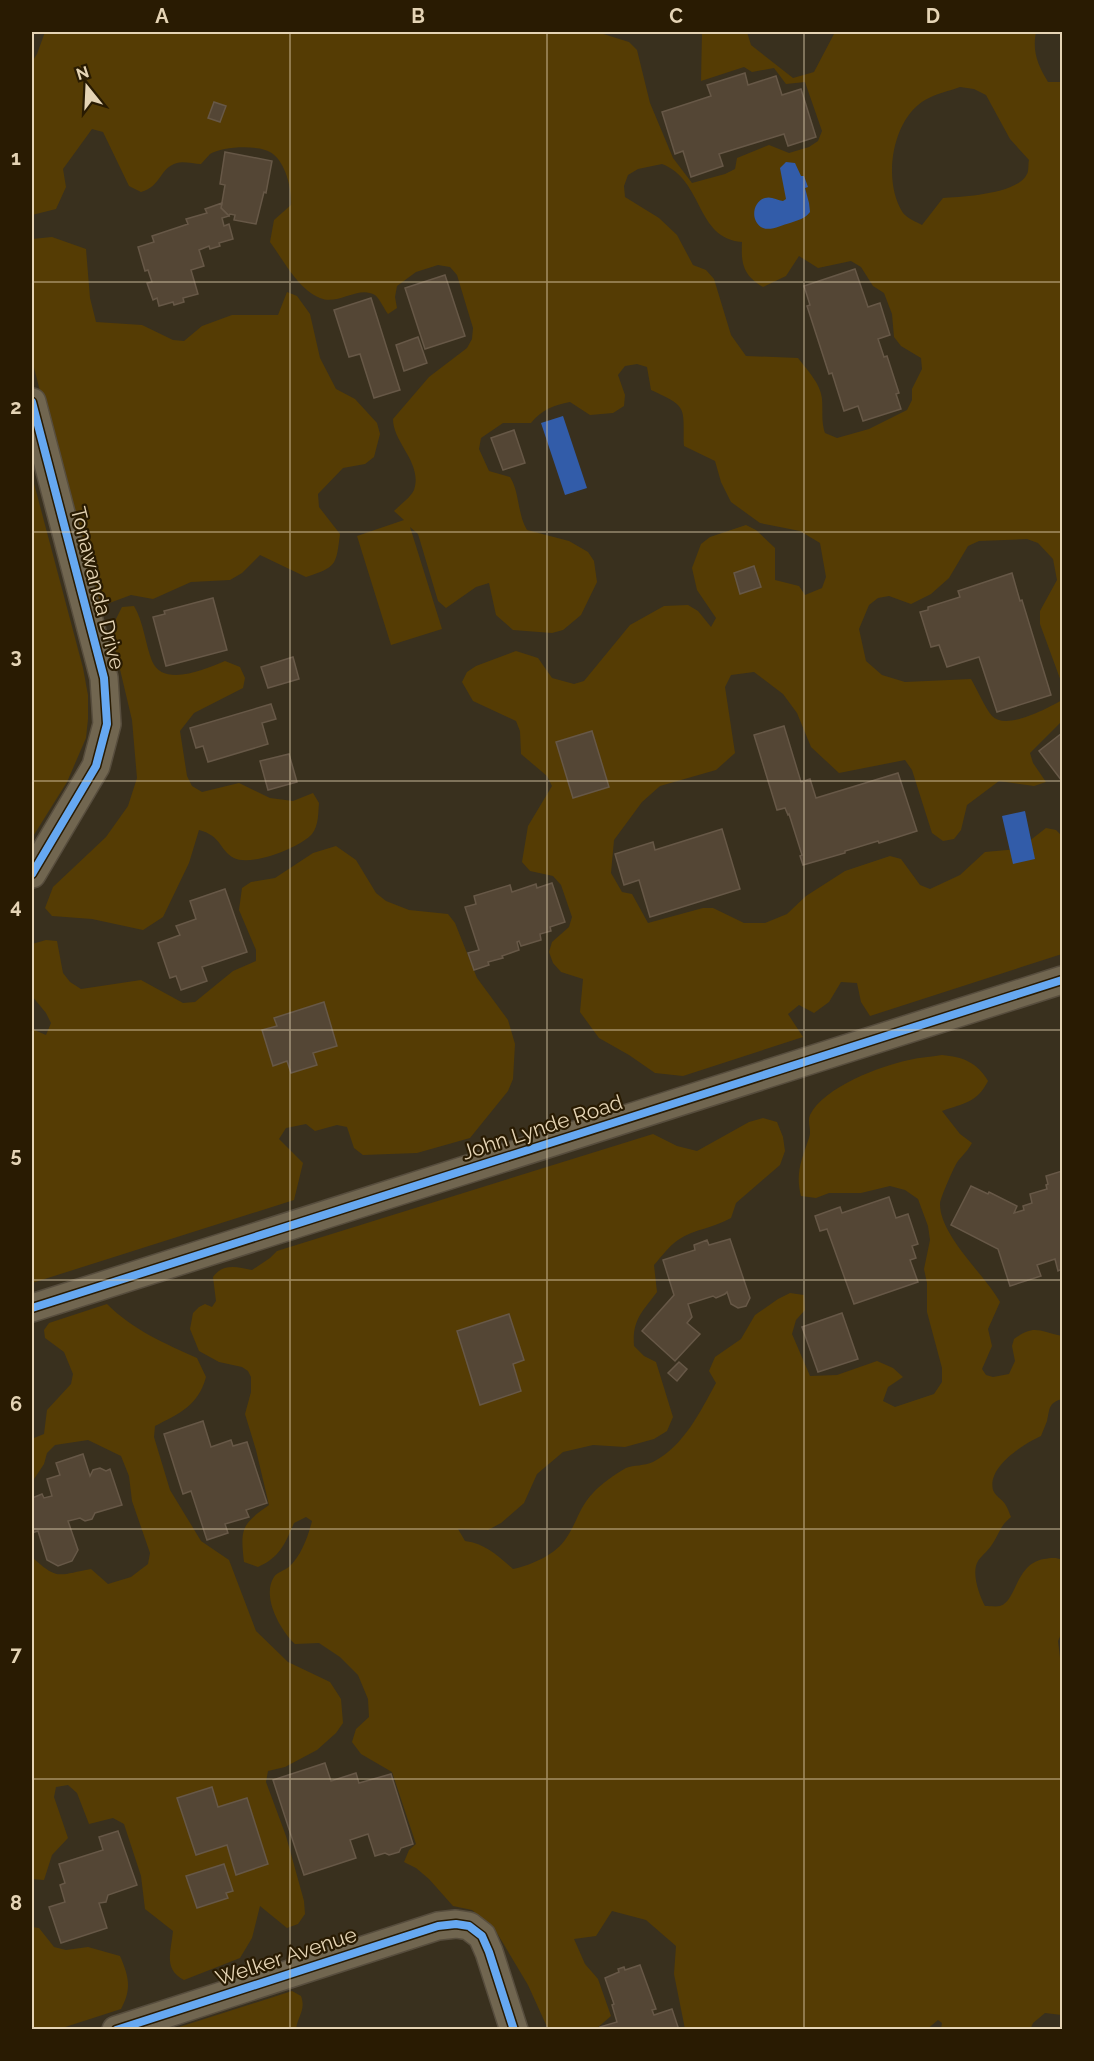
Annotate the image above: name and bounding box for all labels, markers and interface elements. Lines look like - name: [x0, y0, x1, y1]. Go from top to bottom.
- text: A: [155, 4, 169, 28]
- text: B: [411, 4, 425, 28]
- text: C: [669, 4, 683, 28]
- text: D: [926, 4, 940, 28]
- north arrow: [57, 57, 117, 117]
- text: N: [74, 62, 91, 84]
- text: 1: [11, 146, 21, 170]
- text: 2: [10, 395, 22, 419]
- street label: Tonawanda Drive: [66, 504, 130, 672]
- text: 3: [10, 644, 22, 668]
- text: 4: [10, 894, 22, 918]
- street label: John Lynde Road: [458, 1089, 626, 1165]
- text: 5: [10, 1143, 22, 1167]
- text: 6: [10, 1392, 22, 1416]
- text: 7: [10, 1642, 22, 1666]
- text: 8: [10, 1891, 22, 1915]
- street label: Welker Avenue: [212, 1921, 360, 1991]

